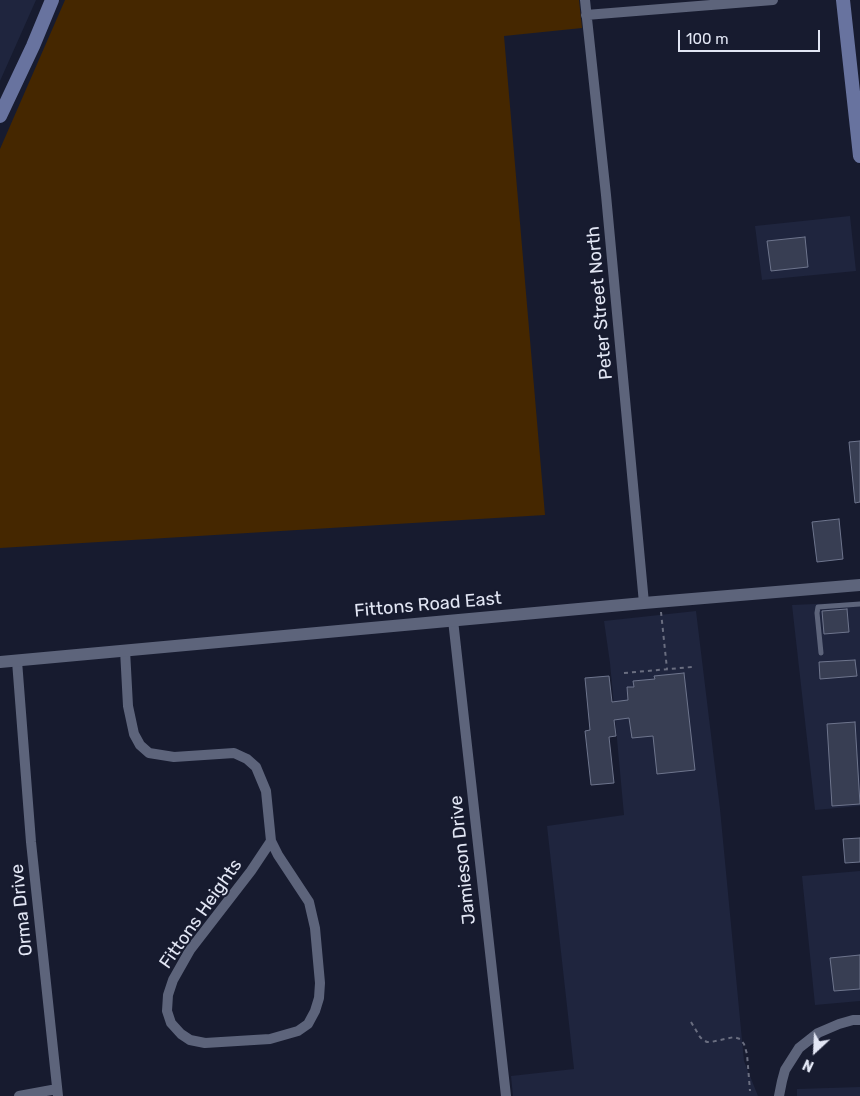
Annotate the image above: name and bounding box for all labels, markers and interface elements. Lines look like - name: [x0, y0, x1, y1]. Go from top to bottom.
- scale bar: [680, 20, 822, 52]
- text: 100 m: [686, 30, 728, 48]
- street label: Peter Street North: [583, 225, 617, 381]
- street label: Fittons Road East: [353, 588, 503, 622]
- street label: Jamieson Drive: [445, 794, 481, 926]
- street label: Fittons Heights: [155, 855, 247, 973]
- street label: Orma Drive: [6, 863, 38, 957]
- north arrow: [790, 1026, 840, 1076]
- text: N: [800, 1055, 817, 1075]

